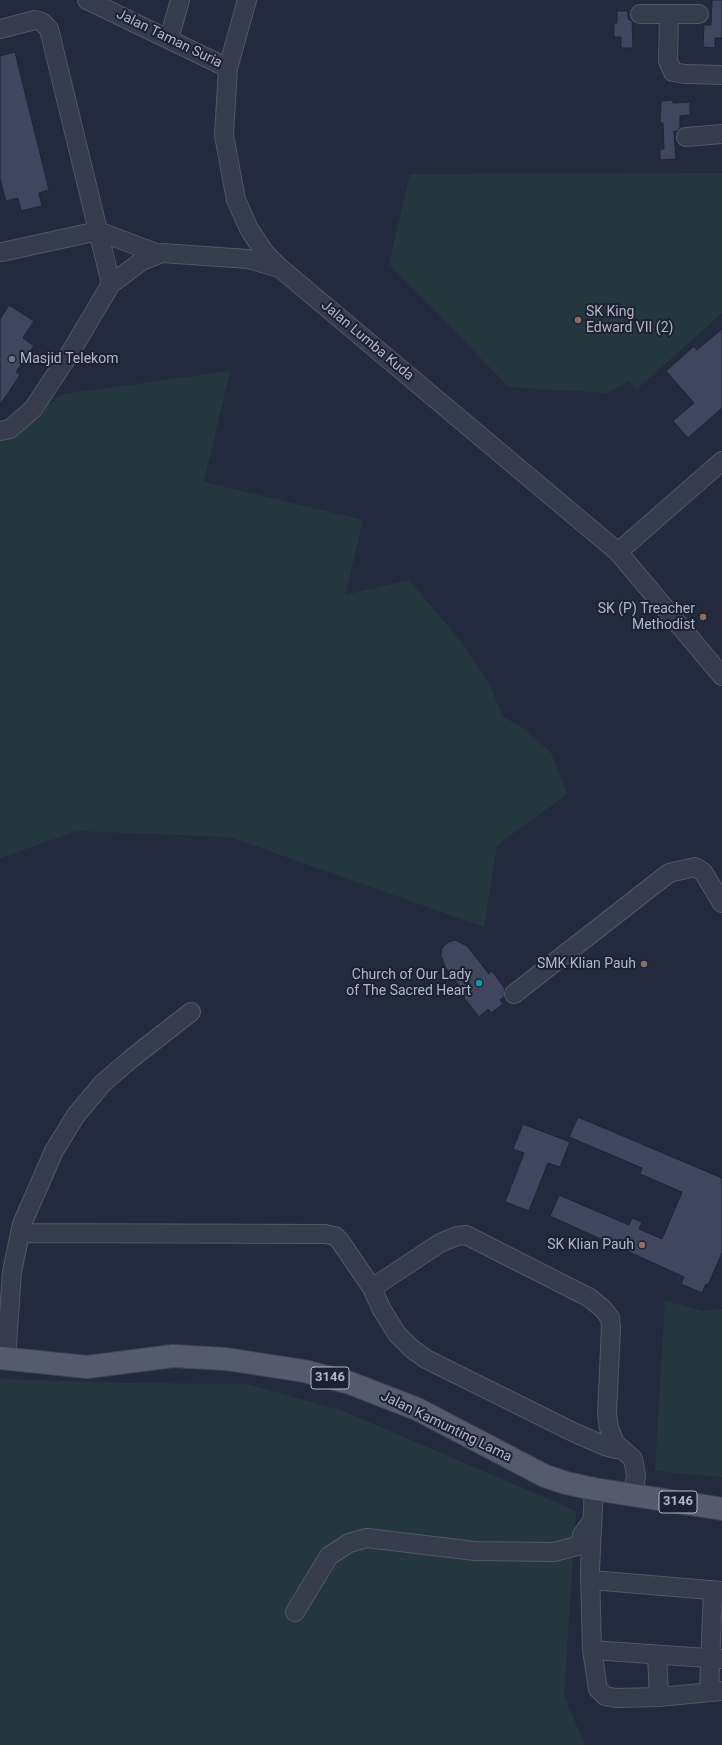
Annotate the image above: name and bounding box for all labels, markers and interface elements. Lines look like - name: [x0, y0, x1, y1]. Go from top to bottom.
- street label: Jalan Taman Suria: [113, 6, 225, 72]
- street label: Jalan Lumba Kuda: [317, 297, 417, 385]
- place label: SK King Edward VII (2): [586, 304, 673, 336]
- marker: SK King Edward VII (2): [573, 315, 583, 325]
- place label: Masjid Telekom: [20, 351, 118, 367]
- marker: Masjid Telekom: [7, 354, 17, 364]
- place label: SK (P) Treacher Methodist: [598, 601, 695, 634]
- marker: SK (P) Treacher Methodist: [698, 612, 708, 622]
- place label: SMK Klian Pauh: [537, 956, 636, 972]
- marker: SMK Klian Pauh: [639, 959, 649, 969]
- place label: Church of Our Lady of The Sacred Heart: [346, 967, 471, 1000]
- marker: Church of Our Lady of The Sacred Heart: [474, 978, 484, 988]
- place label: SK Klian Pauh: [547, 1237, 634, 1253]
- marker: SK Klian Pauh: [637, 1240, 647, 1250]
- road number: 3146: [311, 1367, 349, 1389]
- street label: Jalan Kamunting Lama: [378, 1388, 514, 1466]
- road number: 3146: [659, 1491, 697, 1513]

